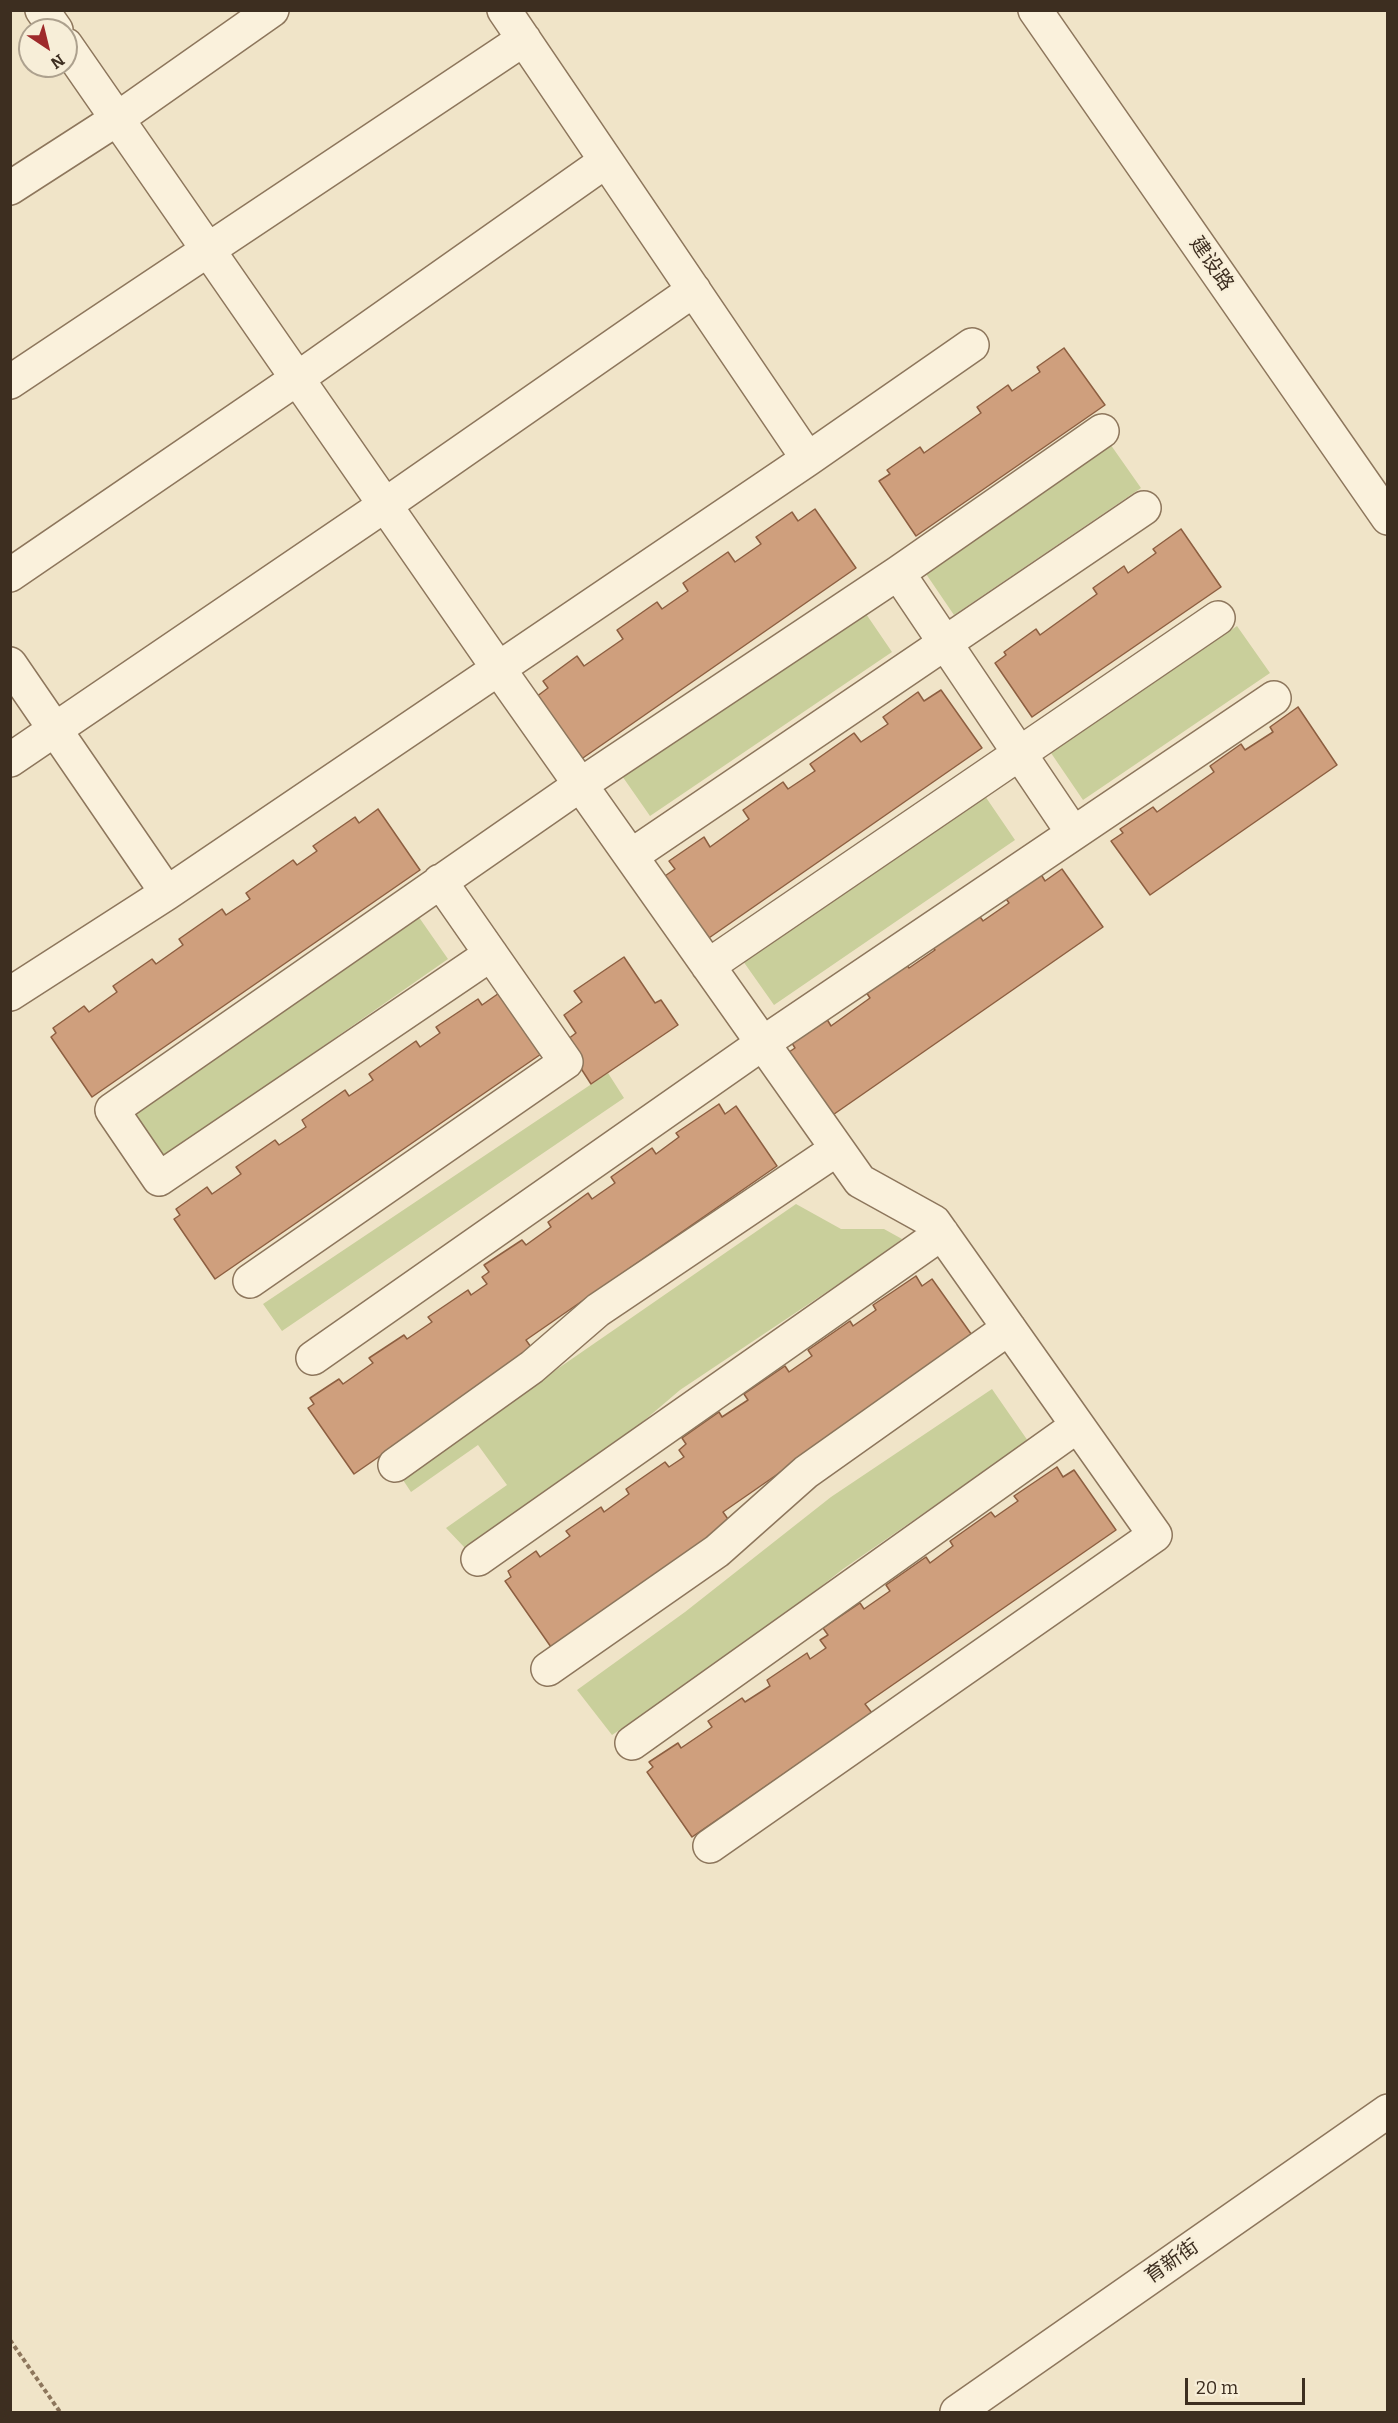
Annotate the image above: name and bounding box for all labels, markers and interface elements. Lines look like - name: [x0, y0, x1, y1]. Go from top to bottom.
- north arrow: [18, 18, 78, 78]
- text: N: [47, 50, 68, 73]
- street label: 建设路: [1184, 233, 1238, 295]
- street label: 育新街: [1141, 2235, 1203, 2289]
- scale bar: [1188, 2366, 1308, 2404]
- text: 20 m: [1196, 2377, 1238, 2399]

